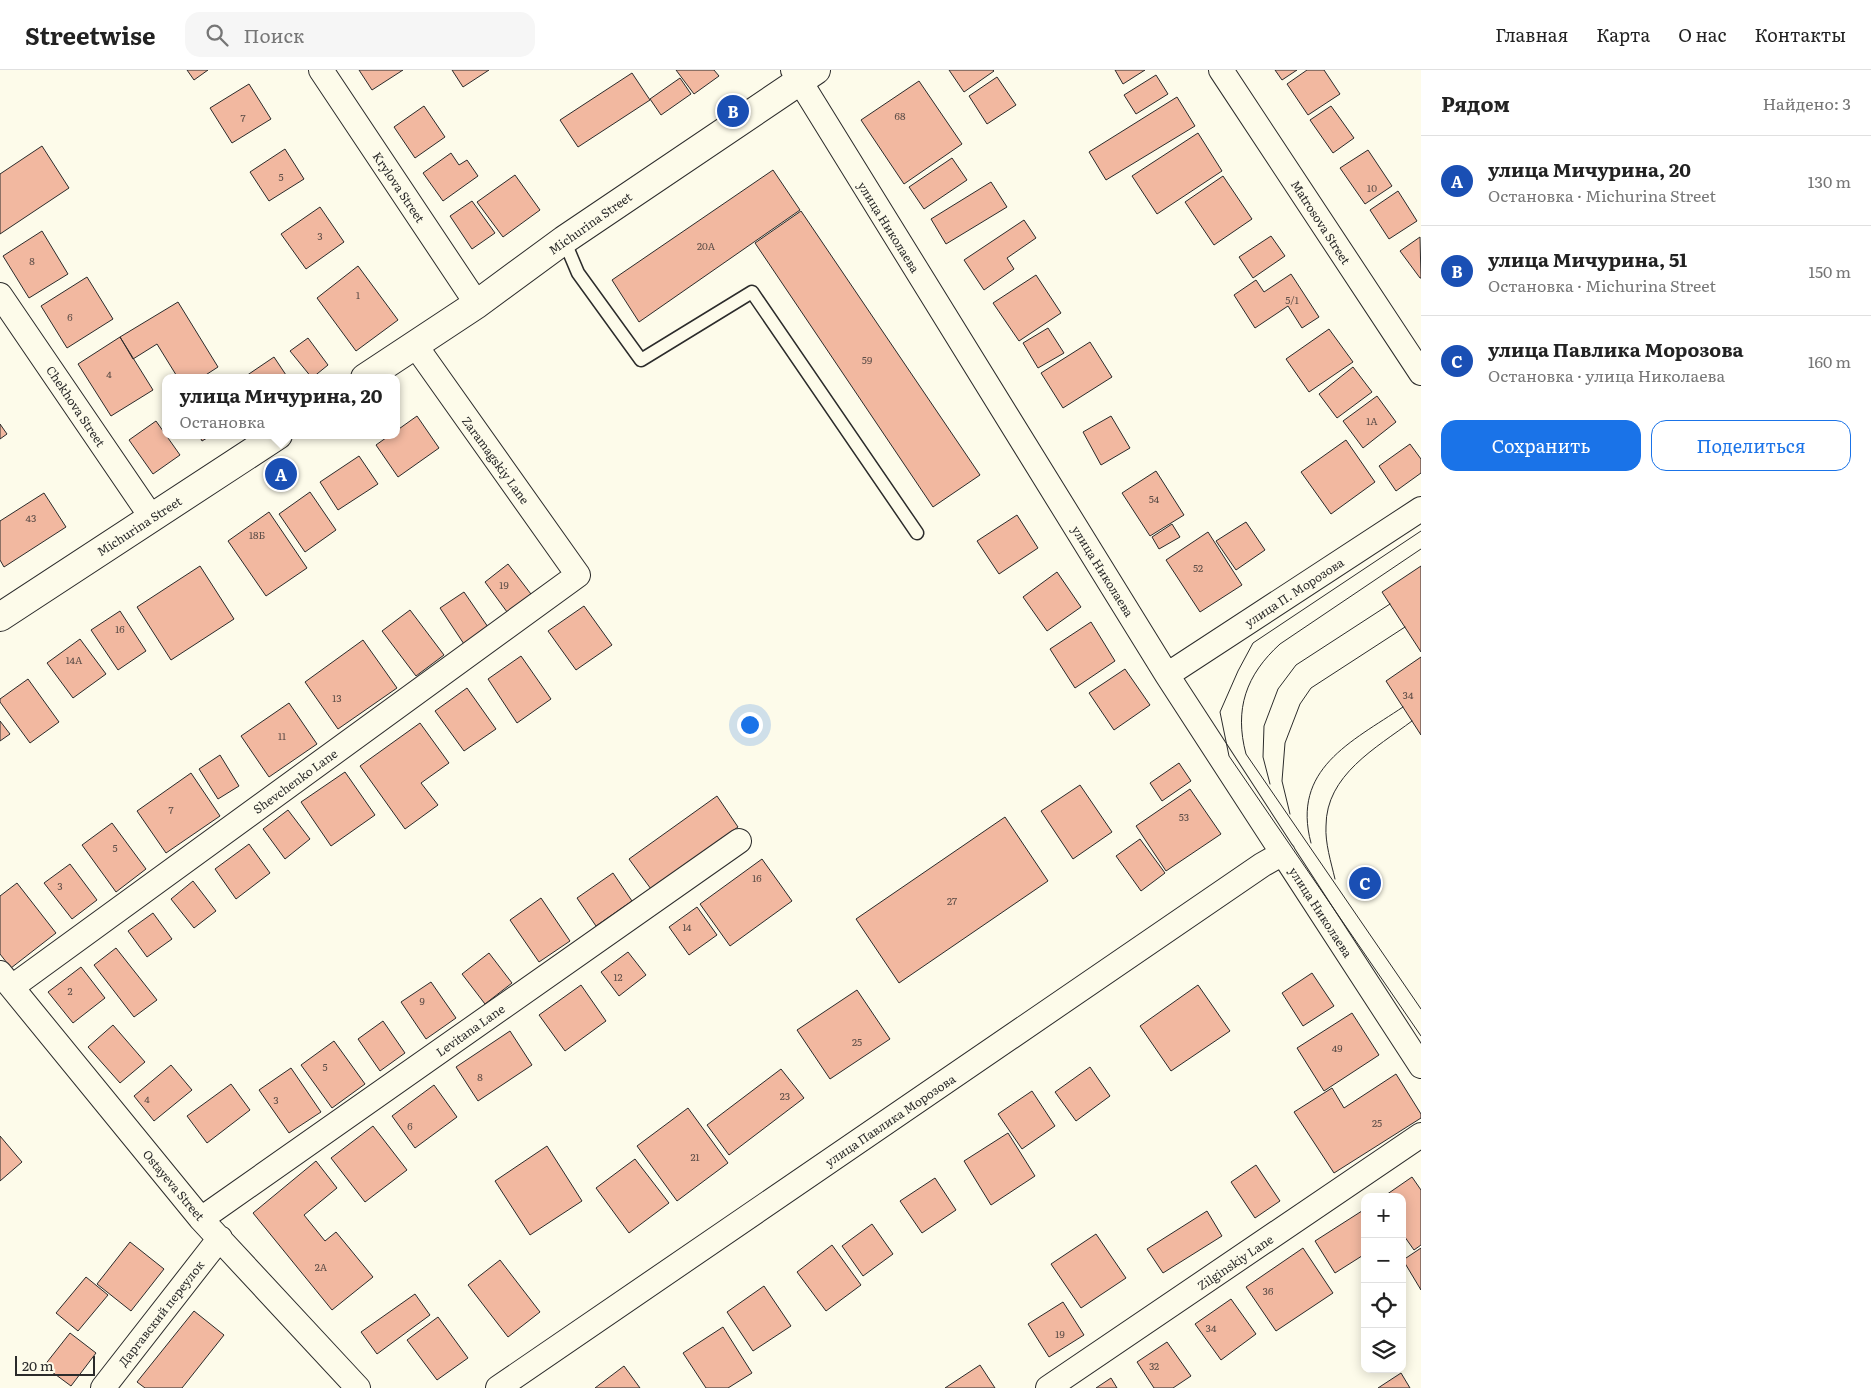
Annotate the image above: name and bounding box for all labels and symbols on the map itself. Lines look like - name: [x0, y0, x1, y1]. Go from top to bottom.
- pin: B: [717, 92, 749, 130]
- house number: 68: [895, 108, 906, 123]
- house number: 7: [240, 110, 246, 125]
- street label: Krylova Street: [369, 148, 430, 226]
- house number: 5: [278, 169, 284, 184]
- street label: Matrosova Street: [1287, 176, 1355, 268]
- street label: улица Николаева: [854, 178, 925, 277]
- house number: 10: [1367, 180, 1377, 195]
- street label: Michurina Street: [545, 187, 635, 258]
- house number: 3: [317, 228, 323, 243]
- house number: 20А: [697, 238, 716, 253]
- house number: 8: [29, 253, 35, 268]
- house number: 1: [356, 287, 360, 302]
- house number: 5/1: [1285, 292, 1299, 307]
- house number: 6: [67, 309, 73, 324]
- house number: 59: [862, 352, 872, 367]
- street label: Chekhova Street: [42, 362, 110, 450]
- house number: 4: [106, 366, 112, 381]
- street label: Zaramagskiy Lane: [458, 412, 534, 508]
- house number: 1А: [1366, 413, 1378, 428]
- pin: A: [265, 455, 297, 493]
- house number: 54: [1149, 491, 1160, 506]
- street label: Michurina Street: [93, 492, 185, 560]
- house number: 43: [26, 510, 36, 525]
- street label: улица Николаева: [1068, 522, 1139, 621]
- house number: 18Б: [249, 527, 265, 542]
- street label: улица П. Морозова: [1241, 553, 1348, 631]
- house number: 52: [1193, 560, 1203, 575]
- house number: 19: [499, 577, 509, 592]
- house number: 16: [115, 621, 125, 636]
- house number: 14А: [66, 652, 83, 667]
- house number: 34: [1403, 687, 1414, 702]
- house number: 13: [332, 690, 342, 705]
- your location: [737, 712, 763, 738]
- house number: 11: [278, 728, 286, 743]
- street label: Shevchenko Lane: [249, 744, 341, 818]
- house number: 7: [168, 802, 174, 817]
- house number: 53: [1179, 809, 1189, 824]
- house number: 5: [112, 840, 118, 855]
- street label: улица Николаева: [1285, 863, 1357, 961]
- pin: C: [1349, 864, 1381, 902]
- house number: 16: [752, 870, 762, 885]
- house number: 3: [57, 878, 63, 893]
- house number: 27: [947, 893, 957, 908]
- house number: 14: [682, 919, 692, 934]
- house number: 12: [613, 969, 623, 984]
- house number: 2: [67, 983, 73, 998]
- house number: 9: [419, 993, 425, 1008]
- street label: Levitana Lane: [432, 1000, 508, 1060]
- house number: 25: [852, 1034, 862, 1049]
- house number: 49: [1332, 1040, 1342, 1055]
- house number: 5: [322, 1059, 328, 1074]
- house number: 8: [477, 1069, 483, 1084]
- street label: улица Павлика Морозова: [821, 1069, 959, 1170]
- house number: 23: [780, 1088, 790, 1103]
- house number: 4: [144, 1091, 150, 1106]
- house number: 3: [273, 1092, 279, 1107]
- house number: 25: [1372, 1115, 1382, 1130]
- house number: 6: [407, 1118, 413, 1133]
- street label: Ostayeva Street: [139, 1146, 209, 1225]
- house number: 21: [690, 1149, 700, 1164]
- street label: Zilginskiy Lane: [1193, 1230, 1277, 1294]
- street label: Даргавский переулок: [114, 1256, 208, 1370]
- house number: 2А: [315, 1259, 328, 1274]
- house number: 36: [1263, 1283, 1274, 1298]
- house number: 34: [1206, 1320, 1217, 1335]
- house number: 19: [1055, 1326, 1065, 1341]
- scale bar: [15, 1353, 95, 1376]
- house number: 32: [1149, 1358, 1159, 1373]

